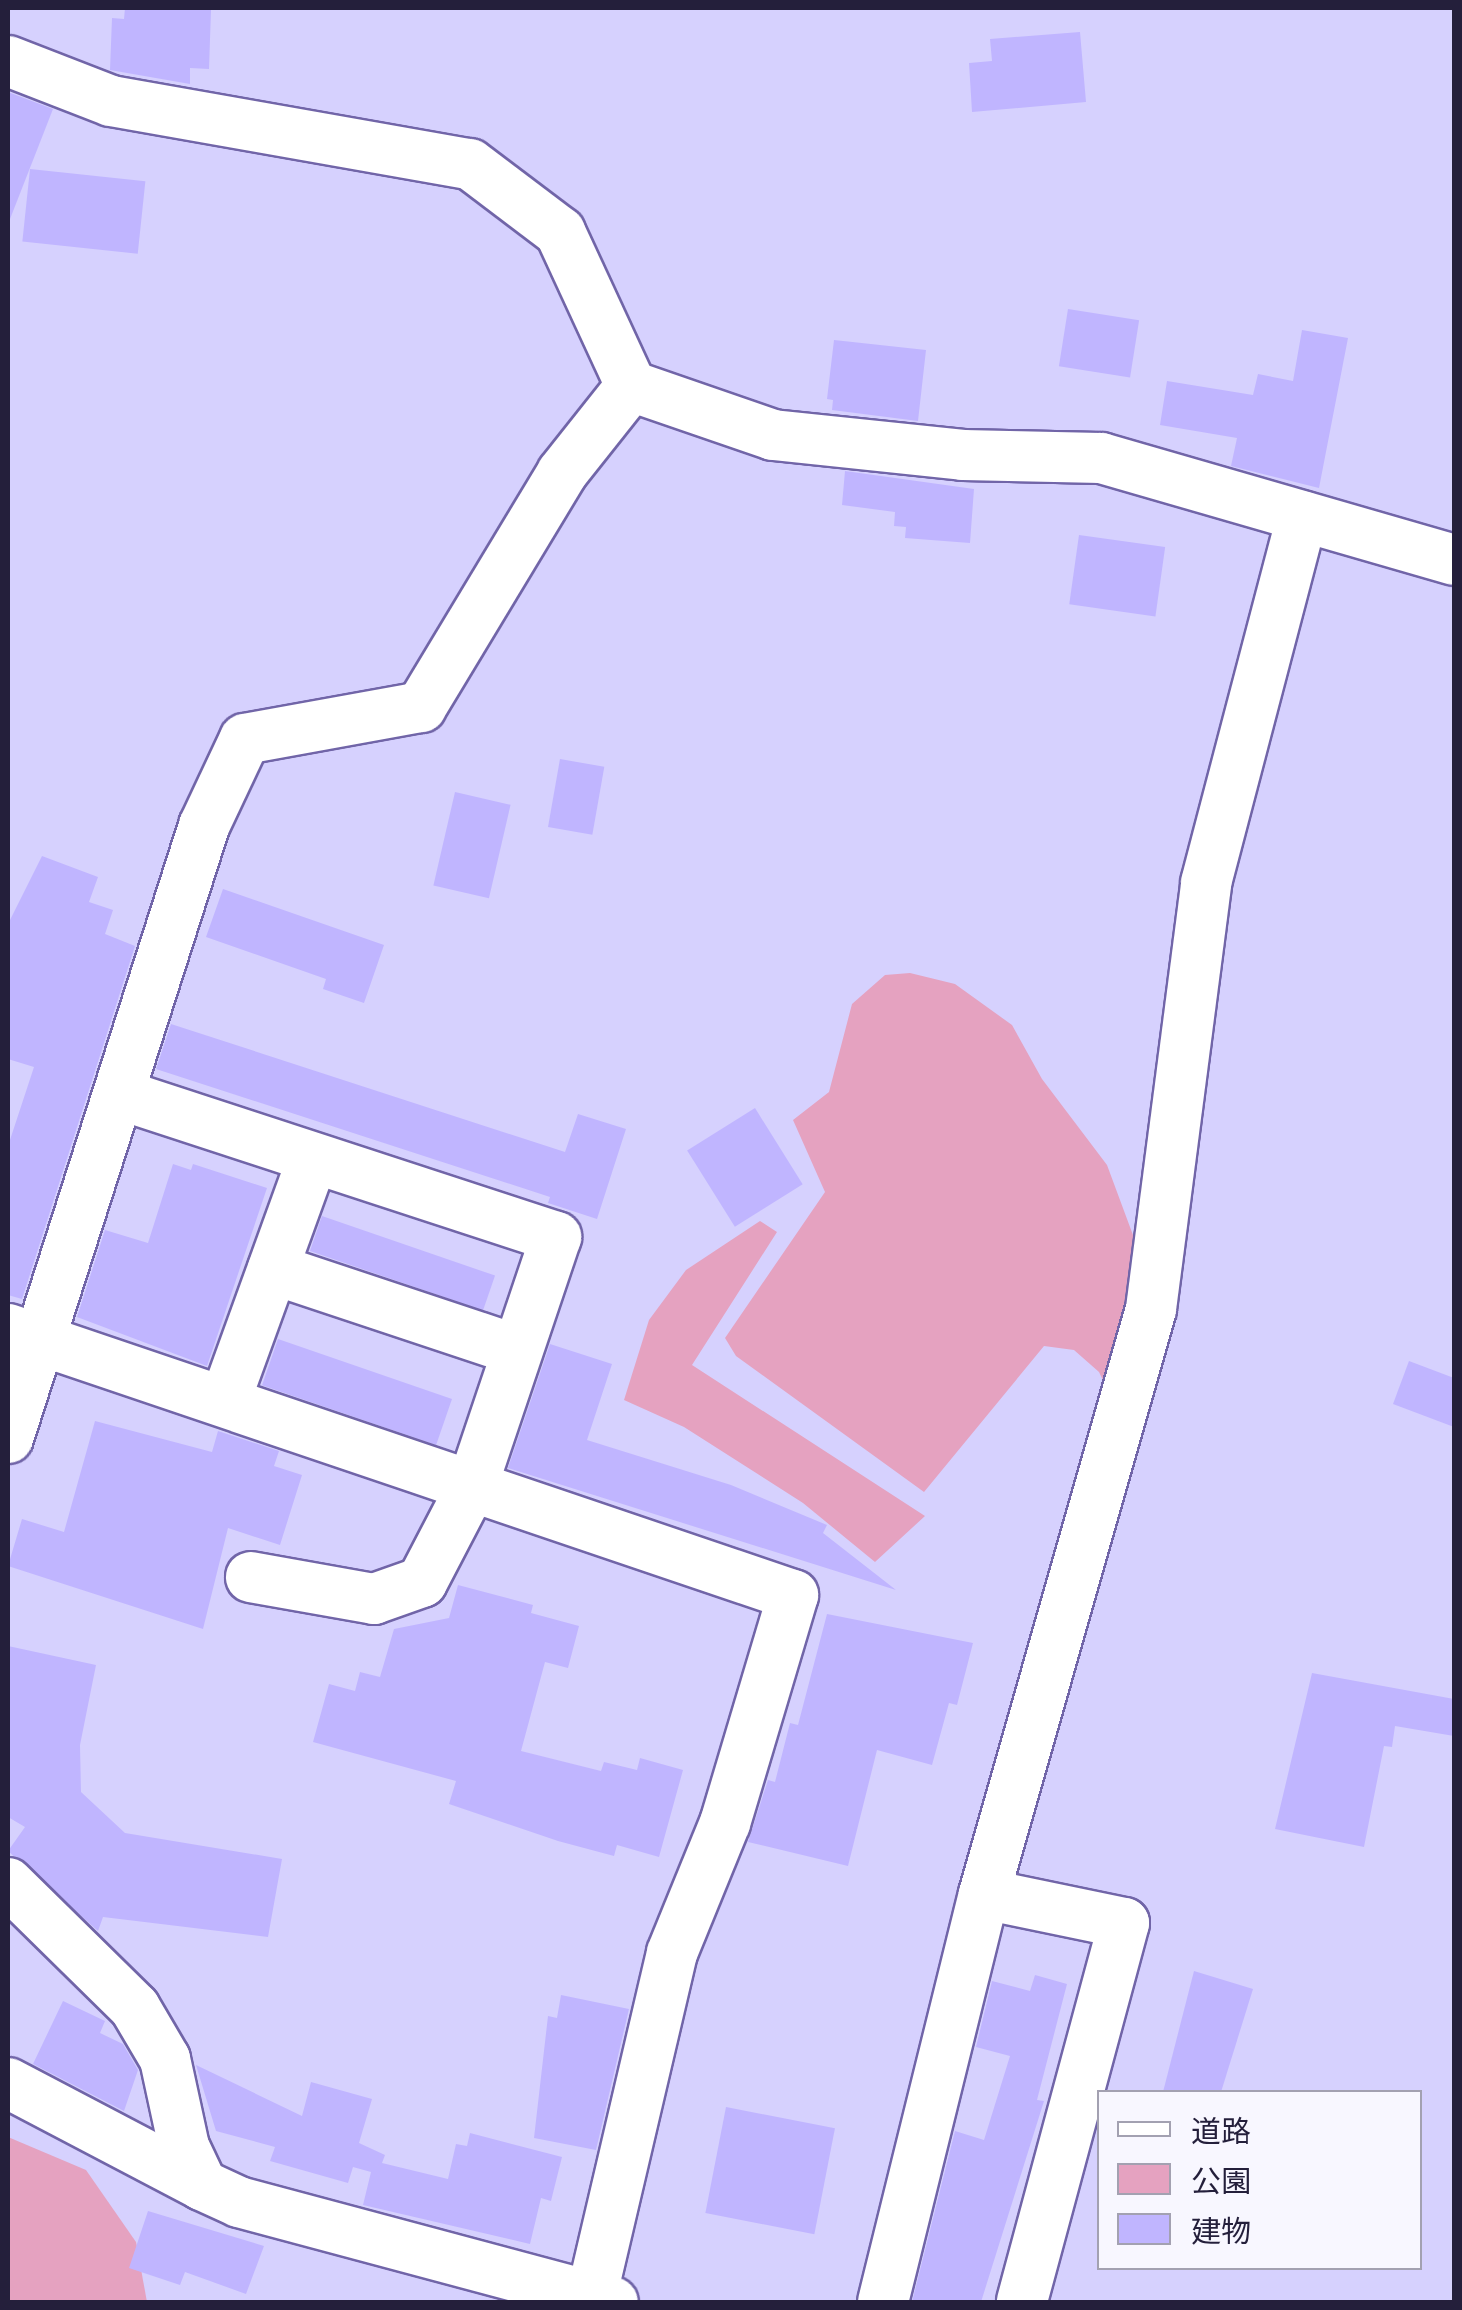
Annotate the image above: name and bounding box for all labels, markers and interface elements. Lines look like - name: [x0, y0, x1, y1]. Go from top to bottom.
- legend: [1097, 2090, 1422, 2270]
- text: 道路: [1191, 2110, 1251, 2150]
- text: 公園: [1191, 2160, 1251, 2200]
- text: 建物: [1191, 2210, 1251, 2250]

